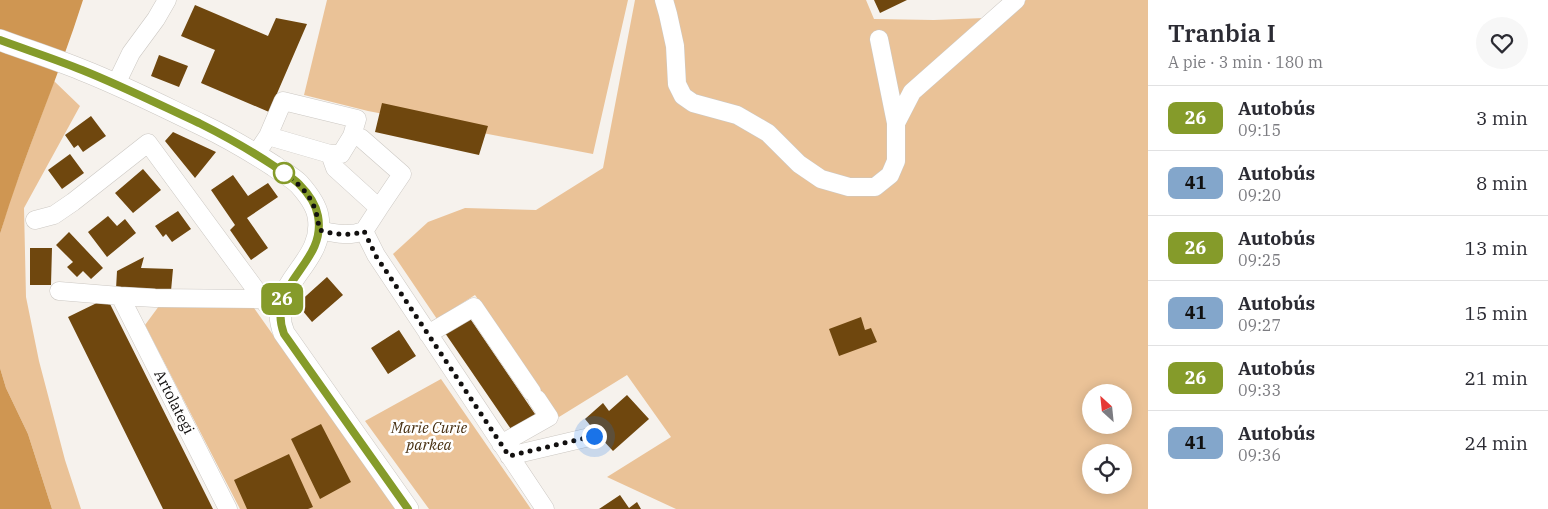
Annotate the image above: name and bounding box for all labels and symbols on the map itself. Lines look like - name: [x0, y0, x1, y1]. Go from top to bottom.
- unlabelled marker: [273, 162, 295, 184]
- line badge: 26: [260, 283, 304, 315]
- street label: Artolategi: [150, 366, 199, 437]
- north arrow: [1082, 384, 1132, 434]
- park label: Marie Curie parkea: [390, 418, 467, 454]
- your location: [582, 424, 607, 449]

